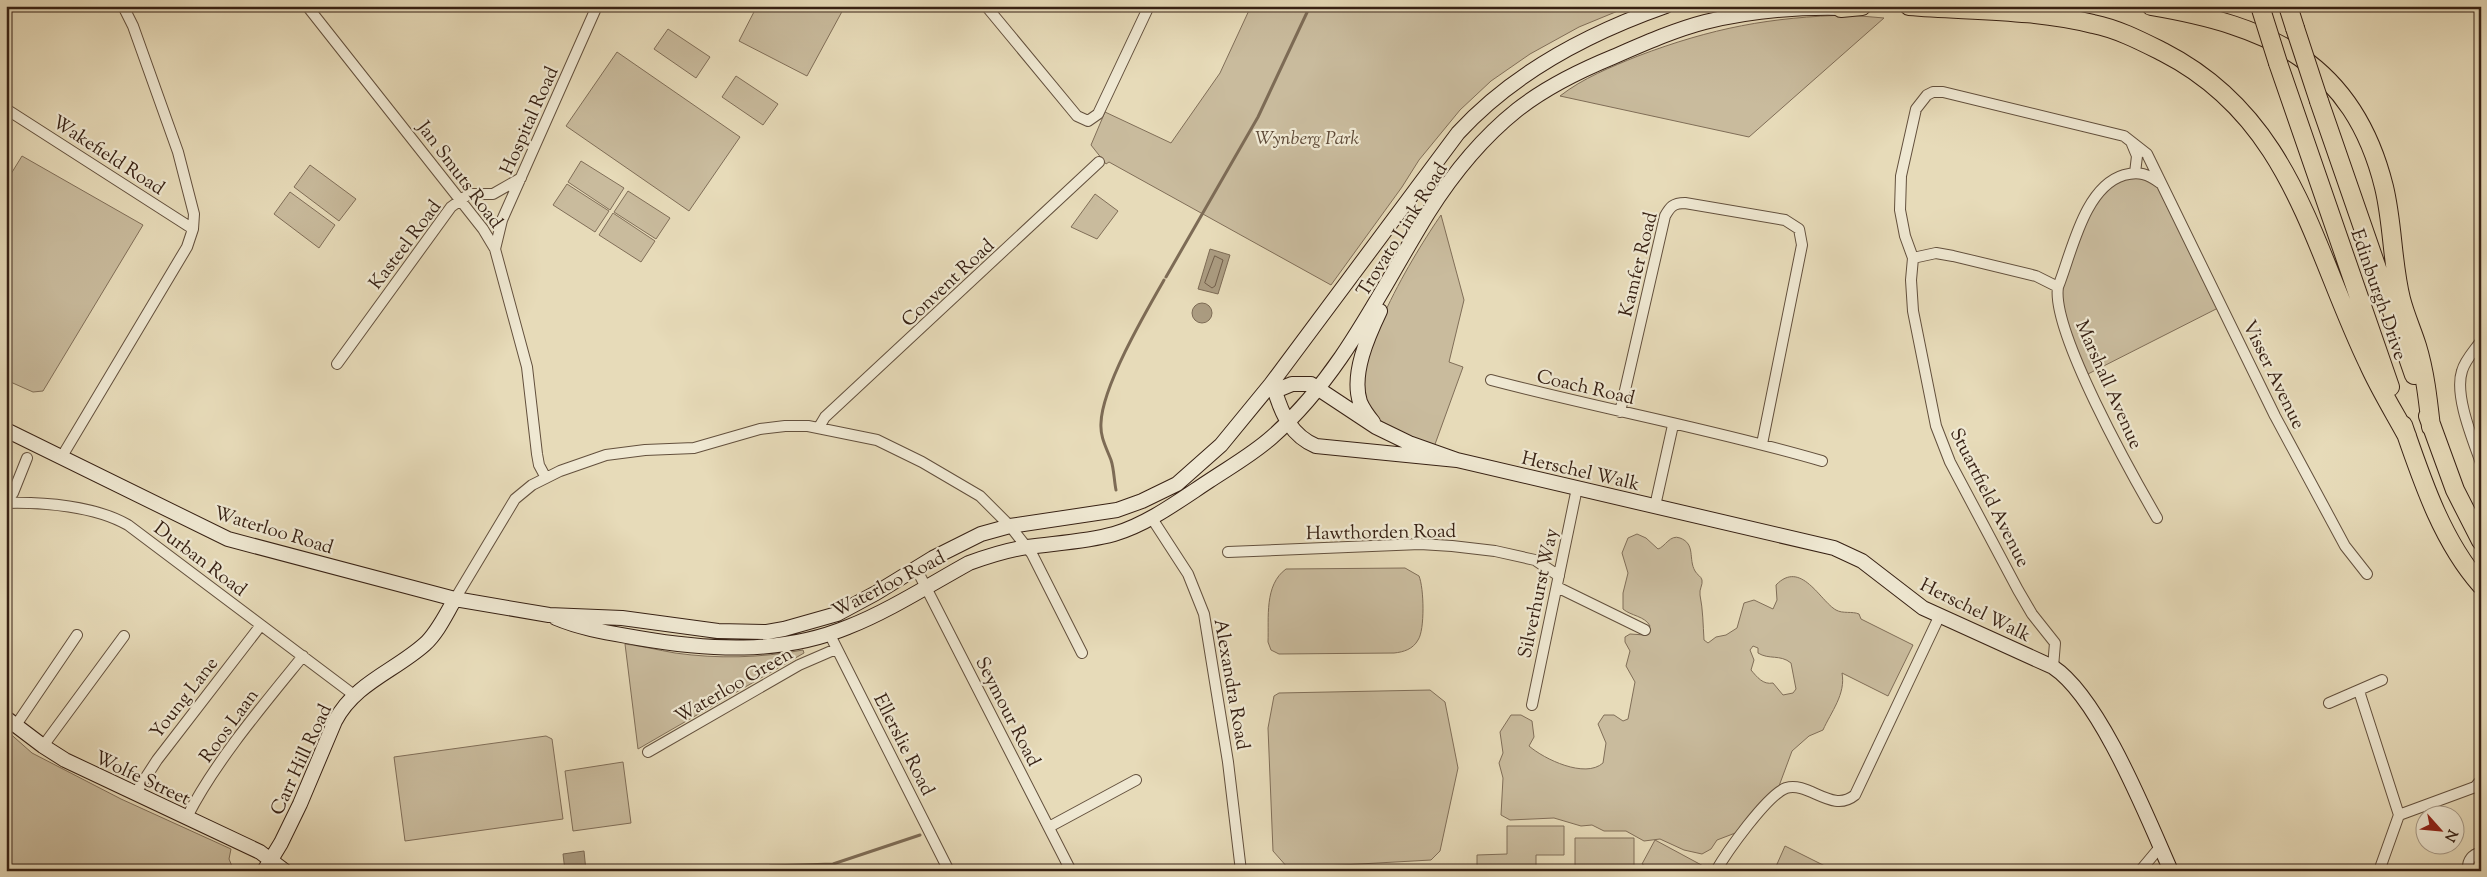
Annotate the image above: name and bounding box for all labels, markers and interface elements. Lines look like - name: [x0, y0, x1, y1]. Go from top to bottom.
- street label: Hospital Road: [494, 62, 566, 180]
- street label: Wakefield Road: [46, 110, 169, 203]
- street label: Jan Smuts Road: [409, 115, 508, 235]
- park label: Wynberg Park: [1255, 126, 1359, 153]
- street label: Trovato Link Road: [1351, 158, 1455, 302]
- street label: Kasteel Road: [363, 195, 449, 296]
- street label: Kamfer Road: [1613, 209, 1666, 320]
- street label: Edinburgh Drive: [2343, 226, 2413, 364]
- street label: Convent Road: [896, 233, 1001, 334]
- street label: Marshall Avenue: [2067, 316, 2148, 454]
- street label: Visser Avenue: [2235, 316, 2311, 434]
- street label: Coach Road: [1534, 364, 1637, 413]
- street label: Stuartfield Avenue: [1942, 424, 2036, 573]
- street label: Herschel Walk: [1519, 446, 1643, 499]
- street label: Waterloo Road: [210, 500, 337, 562]
- street label: Durban Road: [147, 516, 252, 604]
- street label: Hawthorden Road: [1306, 519, 1457, 548]
- street label: Silverhurst Way: [1513, 526, 1566, 661]
- street label: Waterloo Road: [828, 545, 951, 625]
- street label: Herschel Walk: [1915, 573, 2036, 650]
- street label: Alexandra Road: [1206, 617, 1255, 752]
- street label: Waterloo Green: [670, 641, 798, 731]
- street label: Young Lane: [144, 652, 226, 745]
- street label: Seymour Road: [967, 652, 1046, 772]
- street label: Roos Laan: [194, 684, 266, 769]
- street label: Ellerslie Road: [865, 689, 940, 801]
- street label: Carr Hill Road: [265, 700, 340, 820]
- street label: Wolfe Street: [90, 745, 195, 813]
- north arrow: [2414, 804, 2464, 854]
- text: N: [2438, 825, 2461, 845]

